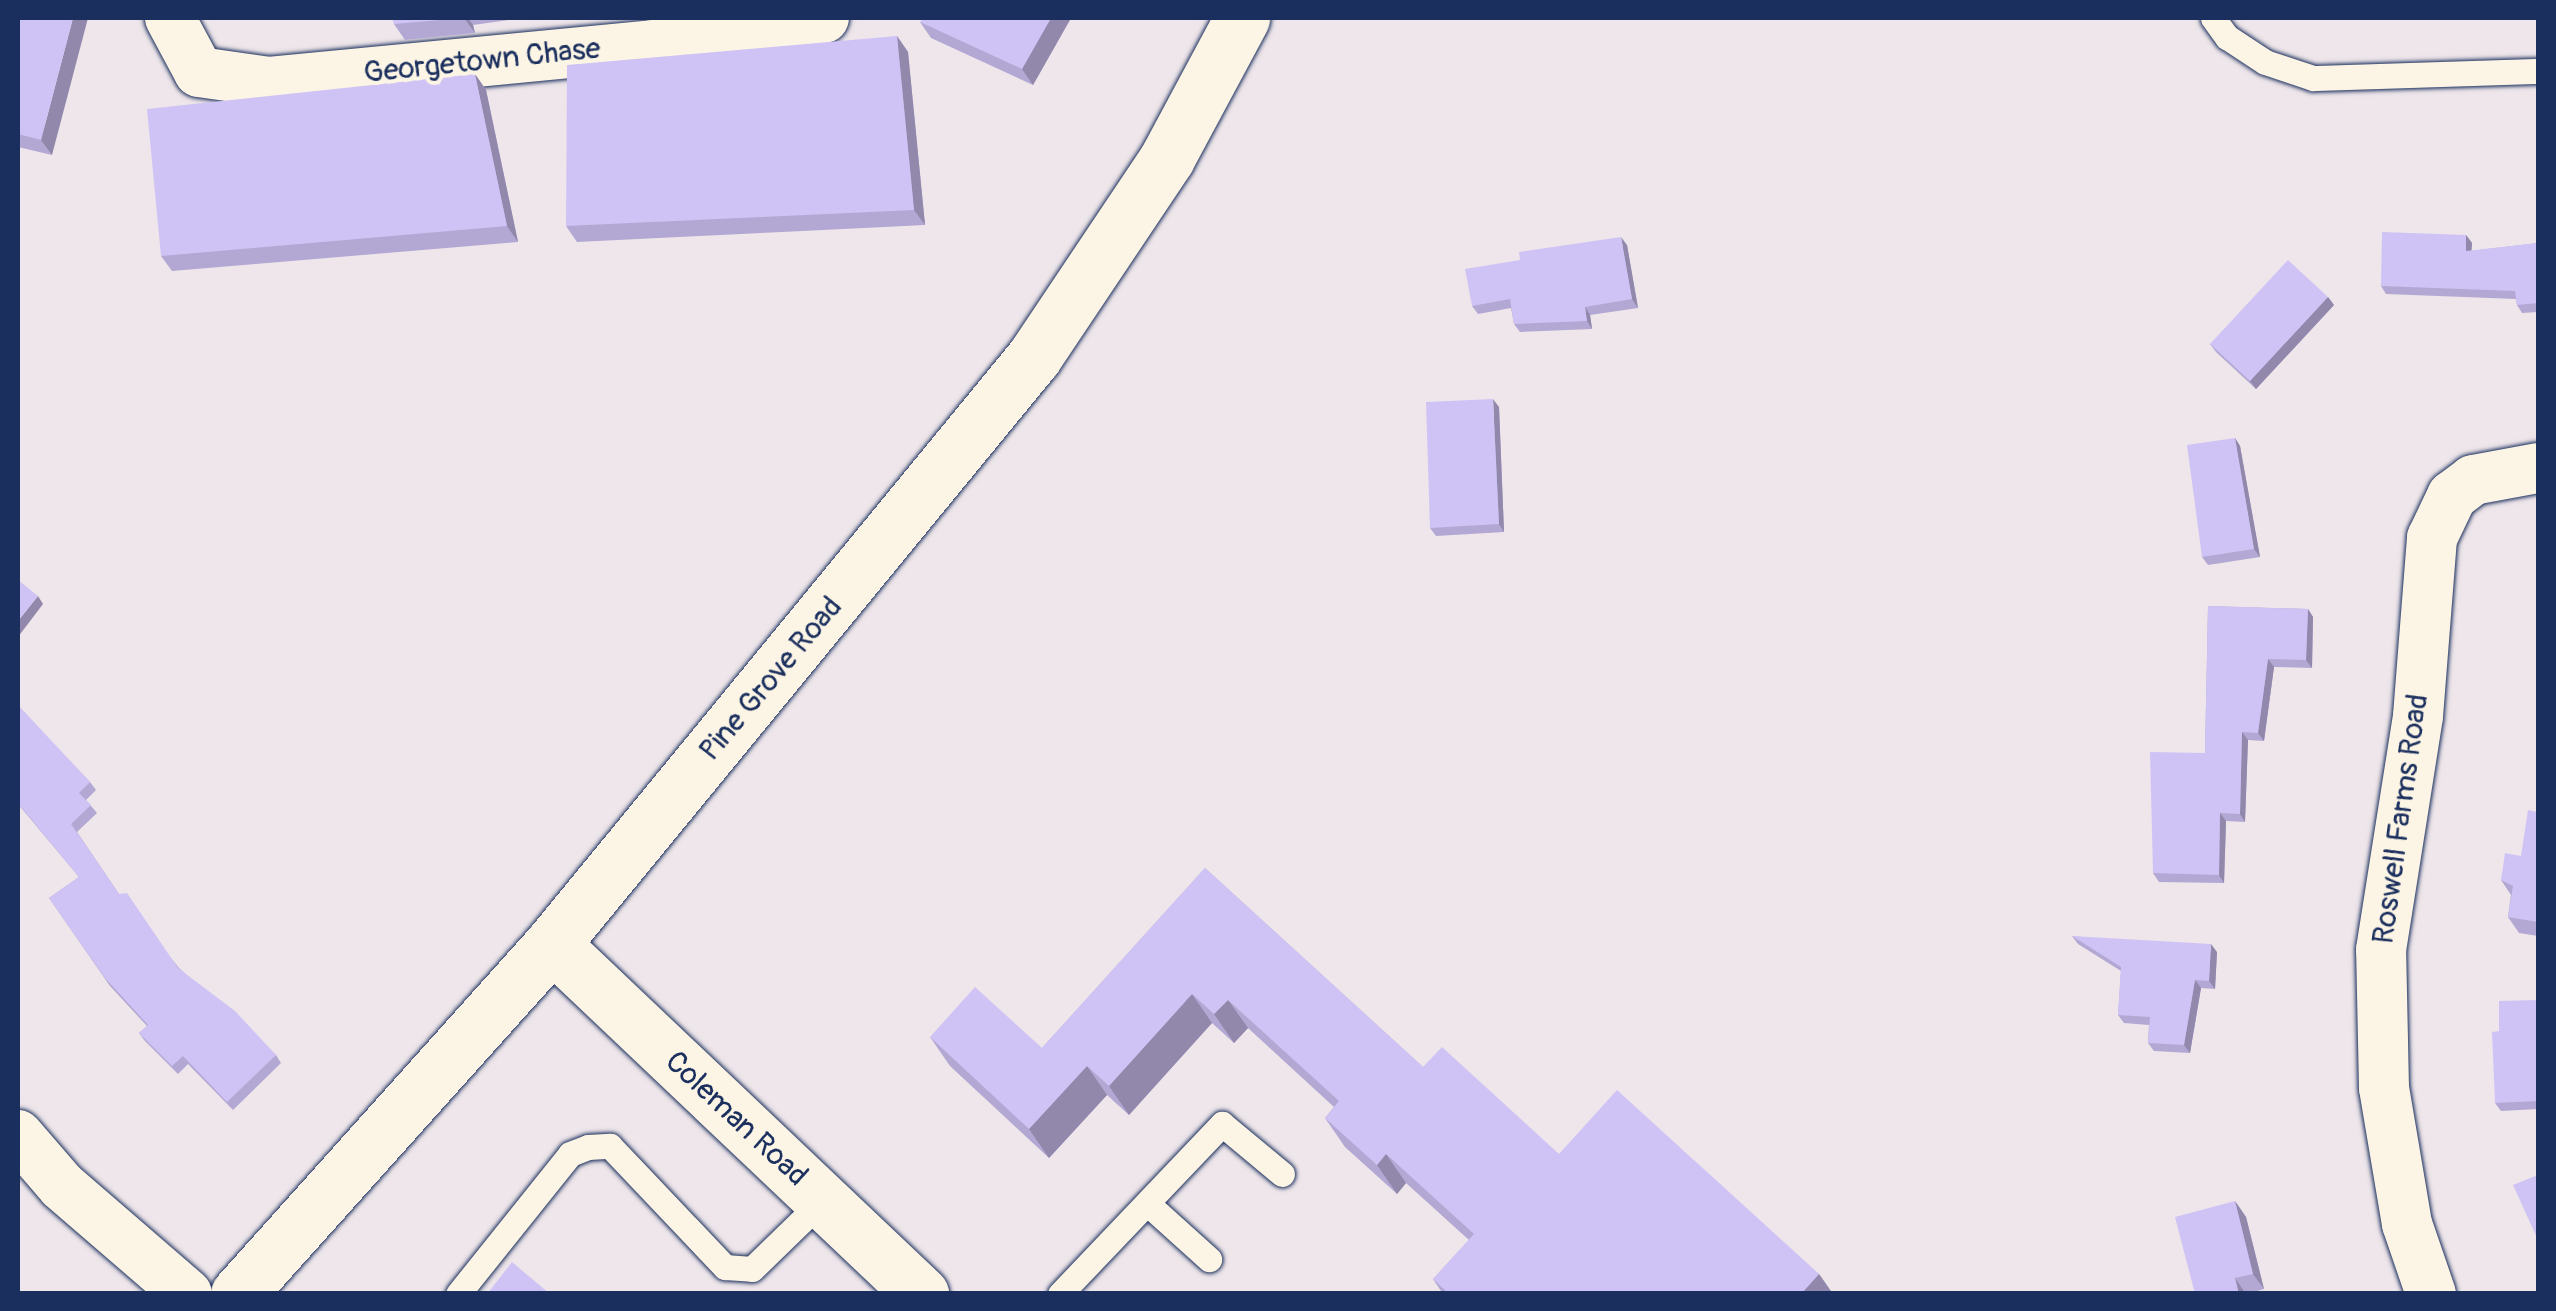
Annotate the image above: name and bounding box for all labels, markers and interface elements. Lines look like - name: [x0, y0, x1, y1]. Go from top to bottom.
- street label: Georgetown Chase: [362, 31, 602, 91]
- street label: Pine Grove Road: [692, 590, 850, 768]
- street label: Roswell Farms Road: [2366, 692, 2436, 946]
- street label: Coleman Road: [657, 1044, 815, 1194]

